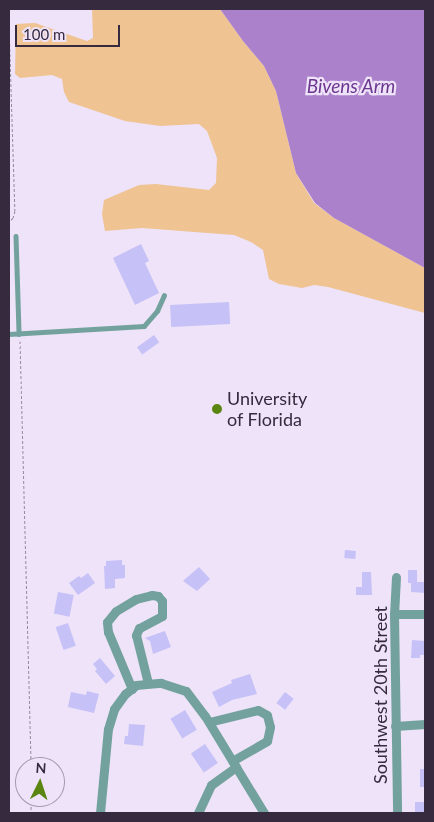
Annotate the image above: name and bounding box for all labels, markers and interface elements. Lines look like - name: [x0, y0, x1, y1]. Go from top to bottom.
- scale bar: [18, 15, 122, 47]
- text: 100 m: [23, 25, 65, 43]
- water label: Bivens Arm: [306, 75, 396, 97]
- place label: University of Florida: [227, 388, 307, 430]
- marker: University of Florida: [211, 403, 223, 415]
- street label: Southwest 20th Street: [369, 606, 391, 784]
- north arrow: [15, 757, 65, 807]
- text: N: [35, 759, 47, 776]

